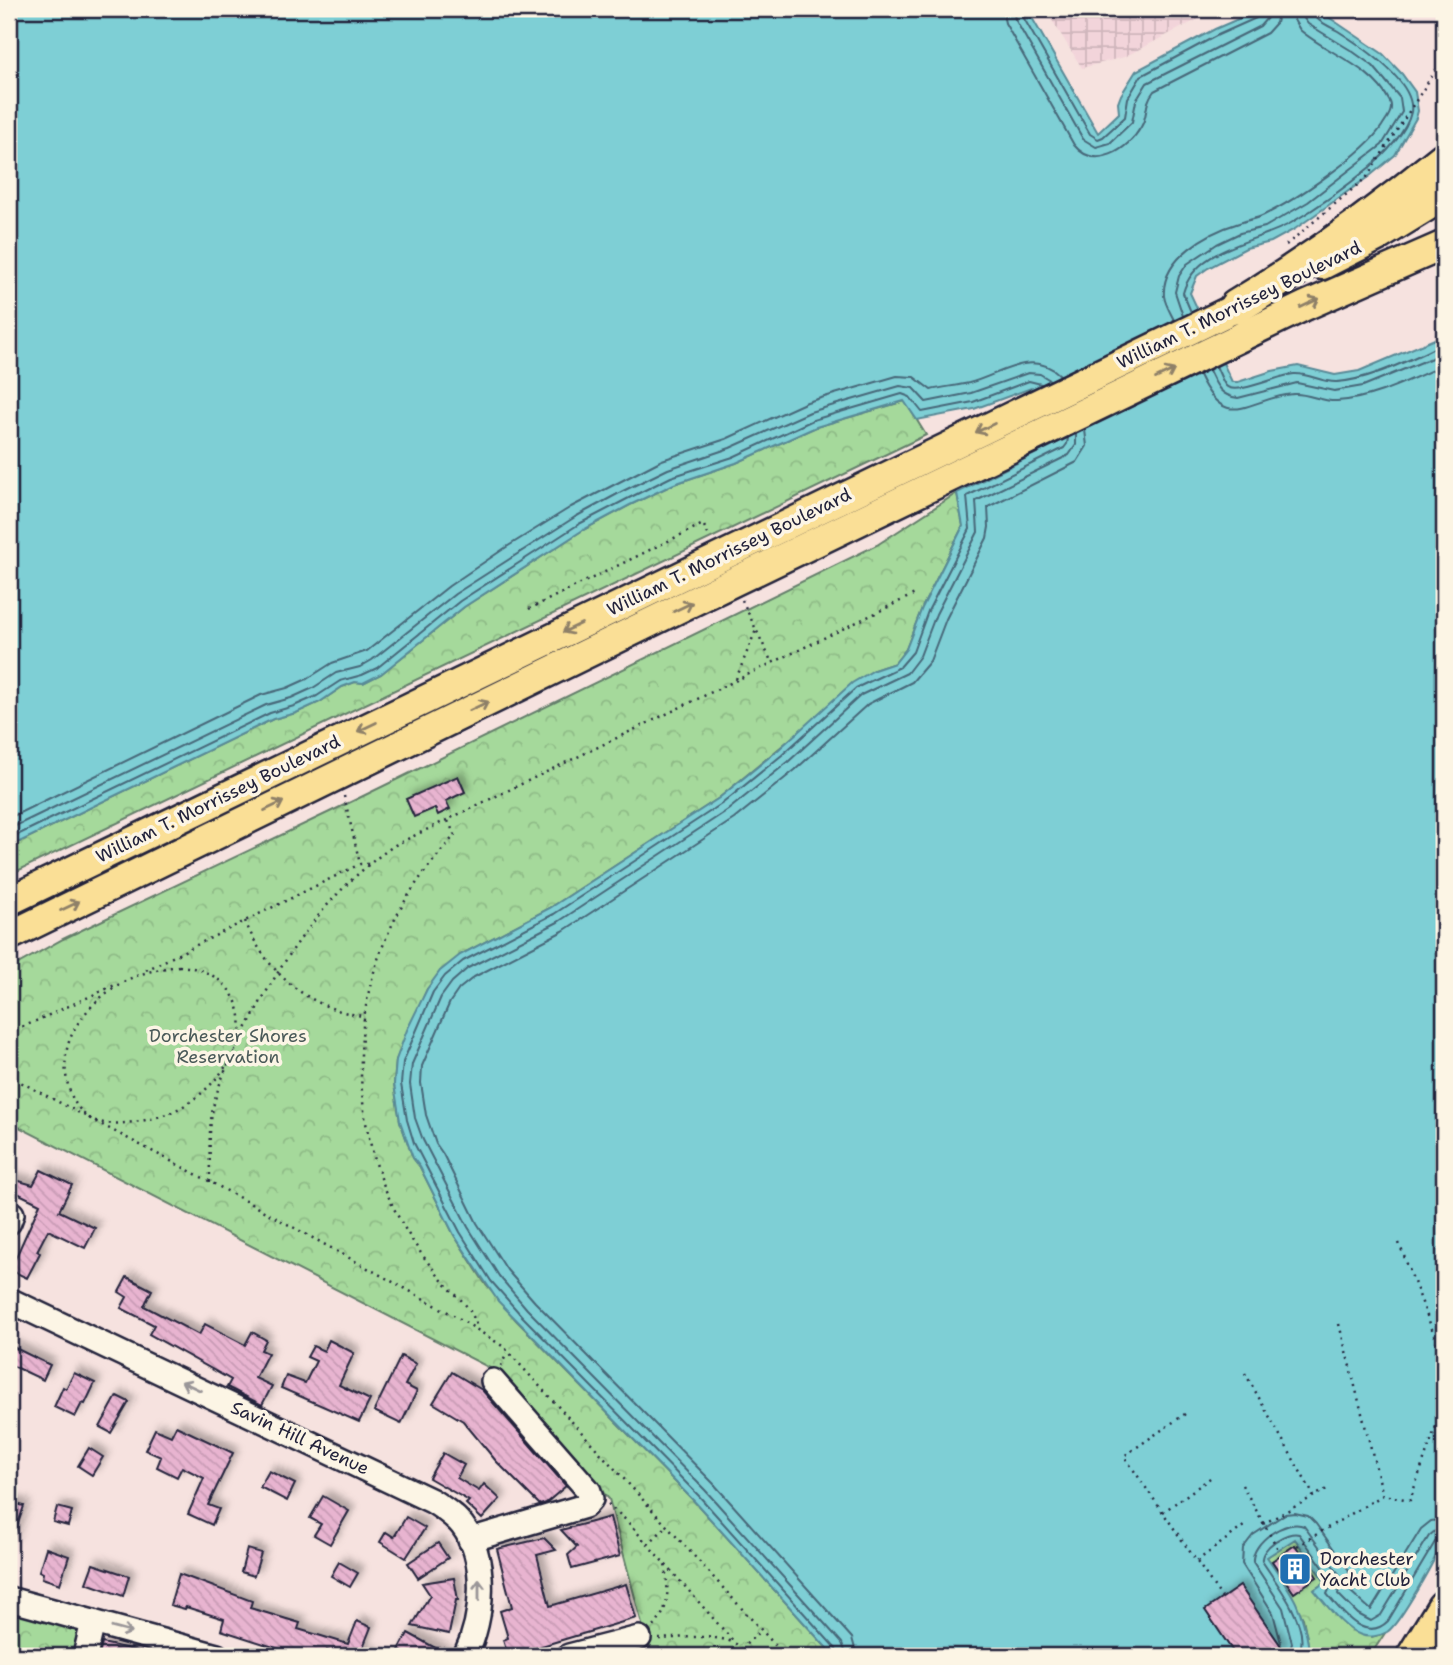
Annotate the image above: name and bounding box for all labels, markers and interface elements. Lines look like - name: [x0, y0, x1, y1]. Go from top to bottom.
- street label: William T. Morrissey Boulevard: [1113, 235, 1365, 375]
- one-way arrow: [1299, 296, 1320, 310]
- one-way arrow: [1154, 367, 1175, 380]
- one-way arrow: [975, 422, 996, 435]
- street label: William T. Morrissey Boulevard: [603, 482, 855, 622]
- one-way arrow: [672, 599, 693, 613]
- one-way arrow: [562, 622, 583, 636]
- one-way arrow: [468, 699, 489, 713]
- one-way arrow: [357, 721, 378, 735]
- street label: William T. Morrissey Boulevard: [92, 729, 344, 869]
- one-way arrow: [263, 799, 284, 812]
- one-way arrow: [59, 899, 80, 912]
- park label: Dorchester Shores Reservation: [149, 1024, 307, 1069]
- one-way arrow: [180, 1379, 202, 1392]
- street label: Savin Hill Avenue: [227, 1395, 373, 1481]
- place label: Dorchester Yacht Club: [1320, 1547, 1414, 1592]
- building icon: Dorchester Yacht Club: [1276, 1550, 1314, 1588]
- one-way arrow: [472, 1579, 486, 1602]
- one-way arrow: [110, 1624, 133, 1637]

